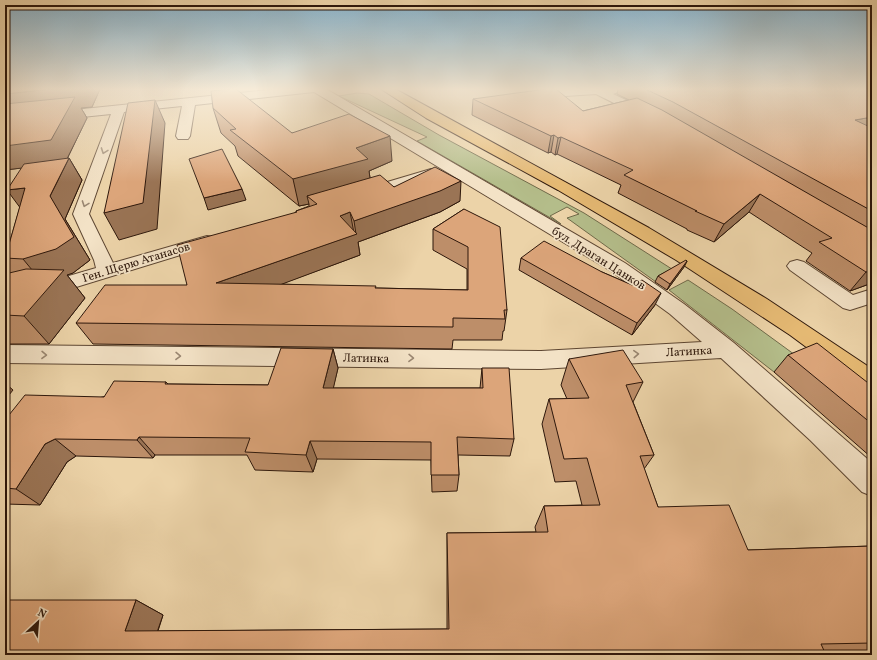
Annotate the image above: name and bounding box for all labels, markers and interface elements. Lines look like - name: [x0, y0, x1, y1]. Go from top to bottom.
- one-way arrow: [100, 148, 109, 155]
- one-way arrow: [81, 200, 89, 207]
- street label: бул. Драган Цанков: [548, 223, 649, 294]
- street label: Ген. Щерю Атанасов: [81, 239, 192, 287]
- street label: Латинка: [665, 343, 713, 361]
- one-way arrow: [633, 350, 639, 359]
- one-way arrow: [41, 351, 47, 359]
- street label: Латинка: [343, 351, 389, 367]
- one-way arrow: [175, 352, 181, 360]
- one-way arrow: [408, 354, 414, 363]
- north arrow: [18, 602, 58, 642]
- text: N: [35, 606, 49, 623]

